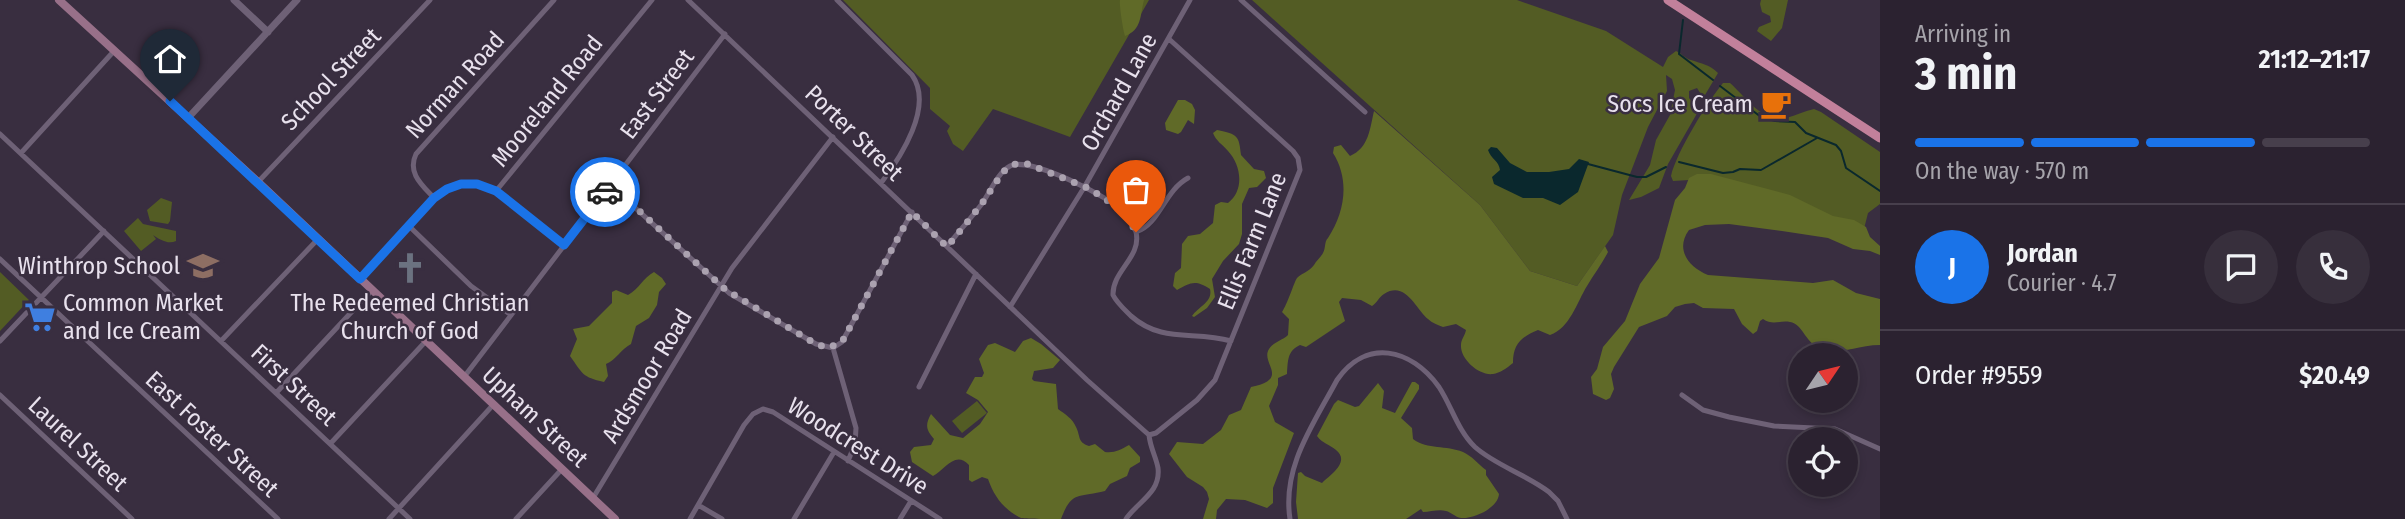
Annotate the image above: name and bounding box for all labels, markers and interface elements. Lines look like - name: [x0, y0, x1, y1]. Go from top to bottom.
- text: Arriving in: [1915, 20, 2011, 48]
- street label: School Street: [275, 22, 387, 136]
- street label: Norman Road: [400, 26, 510, 144]
- street label: Orchard Lane: [1075, 28, 1163, 156]
- pin: [140, 29, 200, 101]
- street label: Mooreland Road: [486, 30, 608, 172]
- icon: home: [151, 40, 189, 78]
- street label: East Street: [614, 43, 700, 144]
- text: 21:12–21:17: [2258, 44, 2370, 75]
- text: 3 min: [1915, 46, 2017, 101]
- street label: Porter Street: [799, 79, 909, 187]
- cafe icon: Socs Ice Cream: [1759, 87, 1793, 121]
- place label: Socs Ice Cream: [1607, 90, 1753, 118]
- courier: [570, 157, 640, 227]
- text: On the way · 570 m: [1915, 157, 2089, 185]
- pin: [1106, 160, 1166, 232]
- street label: Ellis Farm Lane: [1212, 168, 1292, 314]
- icon: bag: [1117, 171, 1155, 209]
- icon: car: [586, 173, 624, 211]
- button: chat: [2204, 230, 2278, 304]
- button: phone: [2296, 230, 2370, 304]
- text: Jordan: [2007, 238, 2078, 269]
- school or university icon: Winthrop School: [186, 249, 220, 283]
- church icon: The Redeemed Christian Church of God: [393, 251, 427, 285]
- place label: Winthrop School: [18, 252, 180, 280]
- text: J: [1948, 252, 1956, 283]
- text: Courier · 4.7: [2007, 269, 2117, 297]
- place label: Common Market and Ice Cream: [63, 289, 223, 345]
- place label: The Redeemed Christian Church of God: [291, 289, 529, 345]
- supermarket icon: Common Market and Ice Cream: [23, 300, 57, 334]
- street label: Ardsmoor Road: [596, 304, 698, 448]
- street label: First Street: [245, 338, 343, 432]
- north arrow: [1788, 343, 1858, 413]
- map controls: [1788, 343, 1858, 497]
- text: Order #9559: [1915, 360, 2043, 391]
- text: $20.49: [2299, 360, 2370, 391]
- street label: Upham Street: [476, 361, 594, 473]
- street label: East Foster Street: [140, 365, 284, 503]
- street label: Laurel Street: [23, 391, 133, 497]
- street label: Woodcrest Drive: [783, 392, 933, 500]
- button: locate: [1788, 427, 1858, 497]

